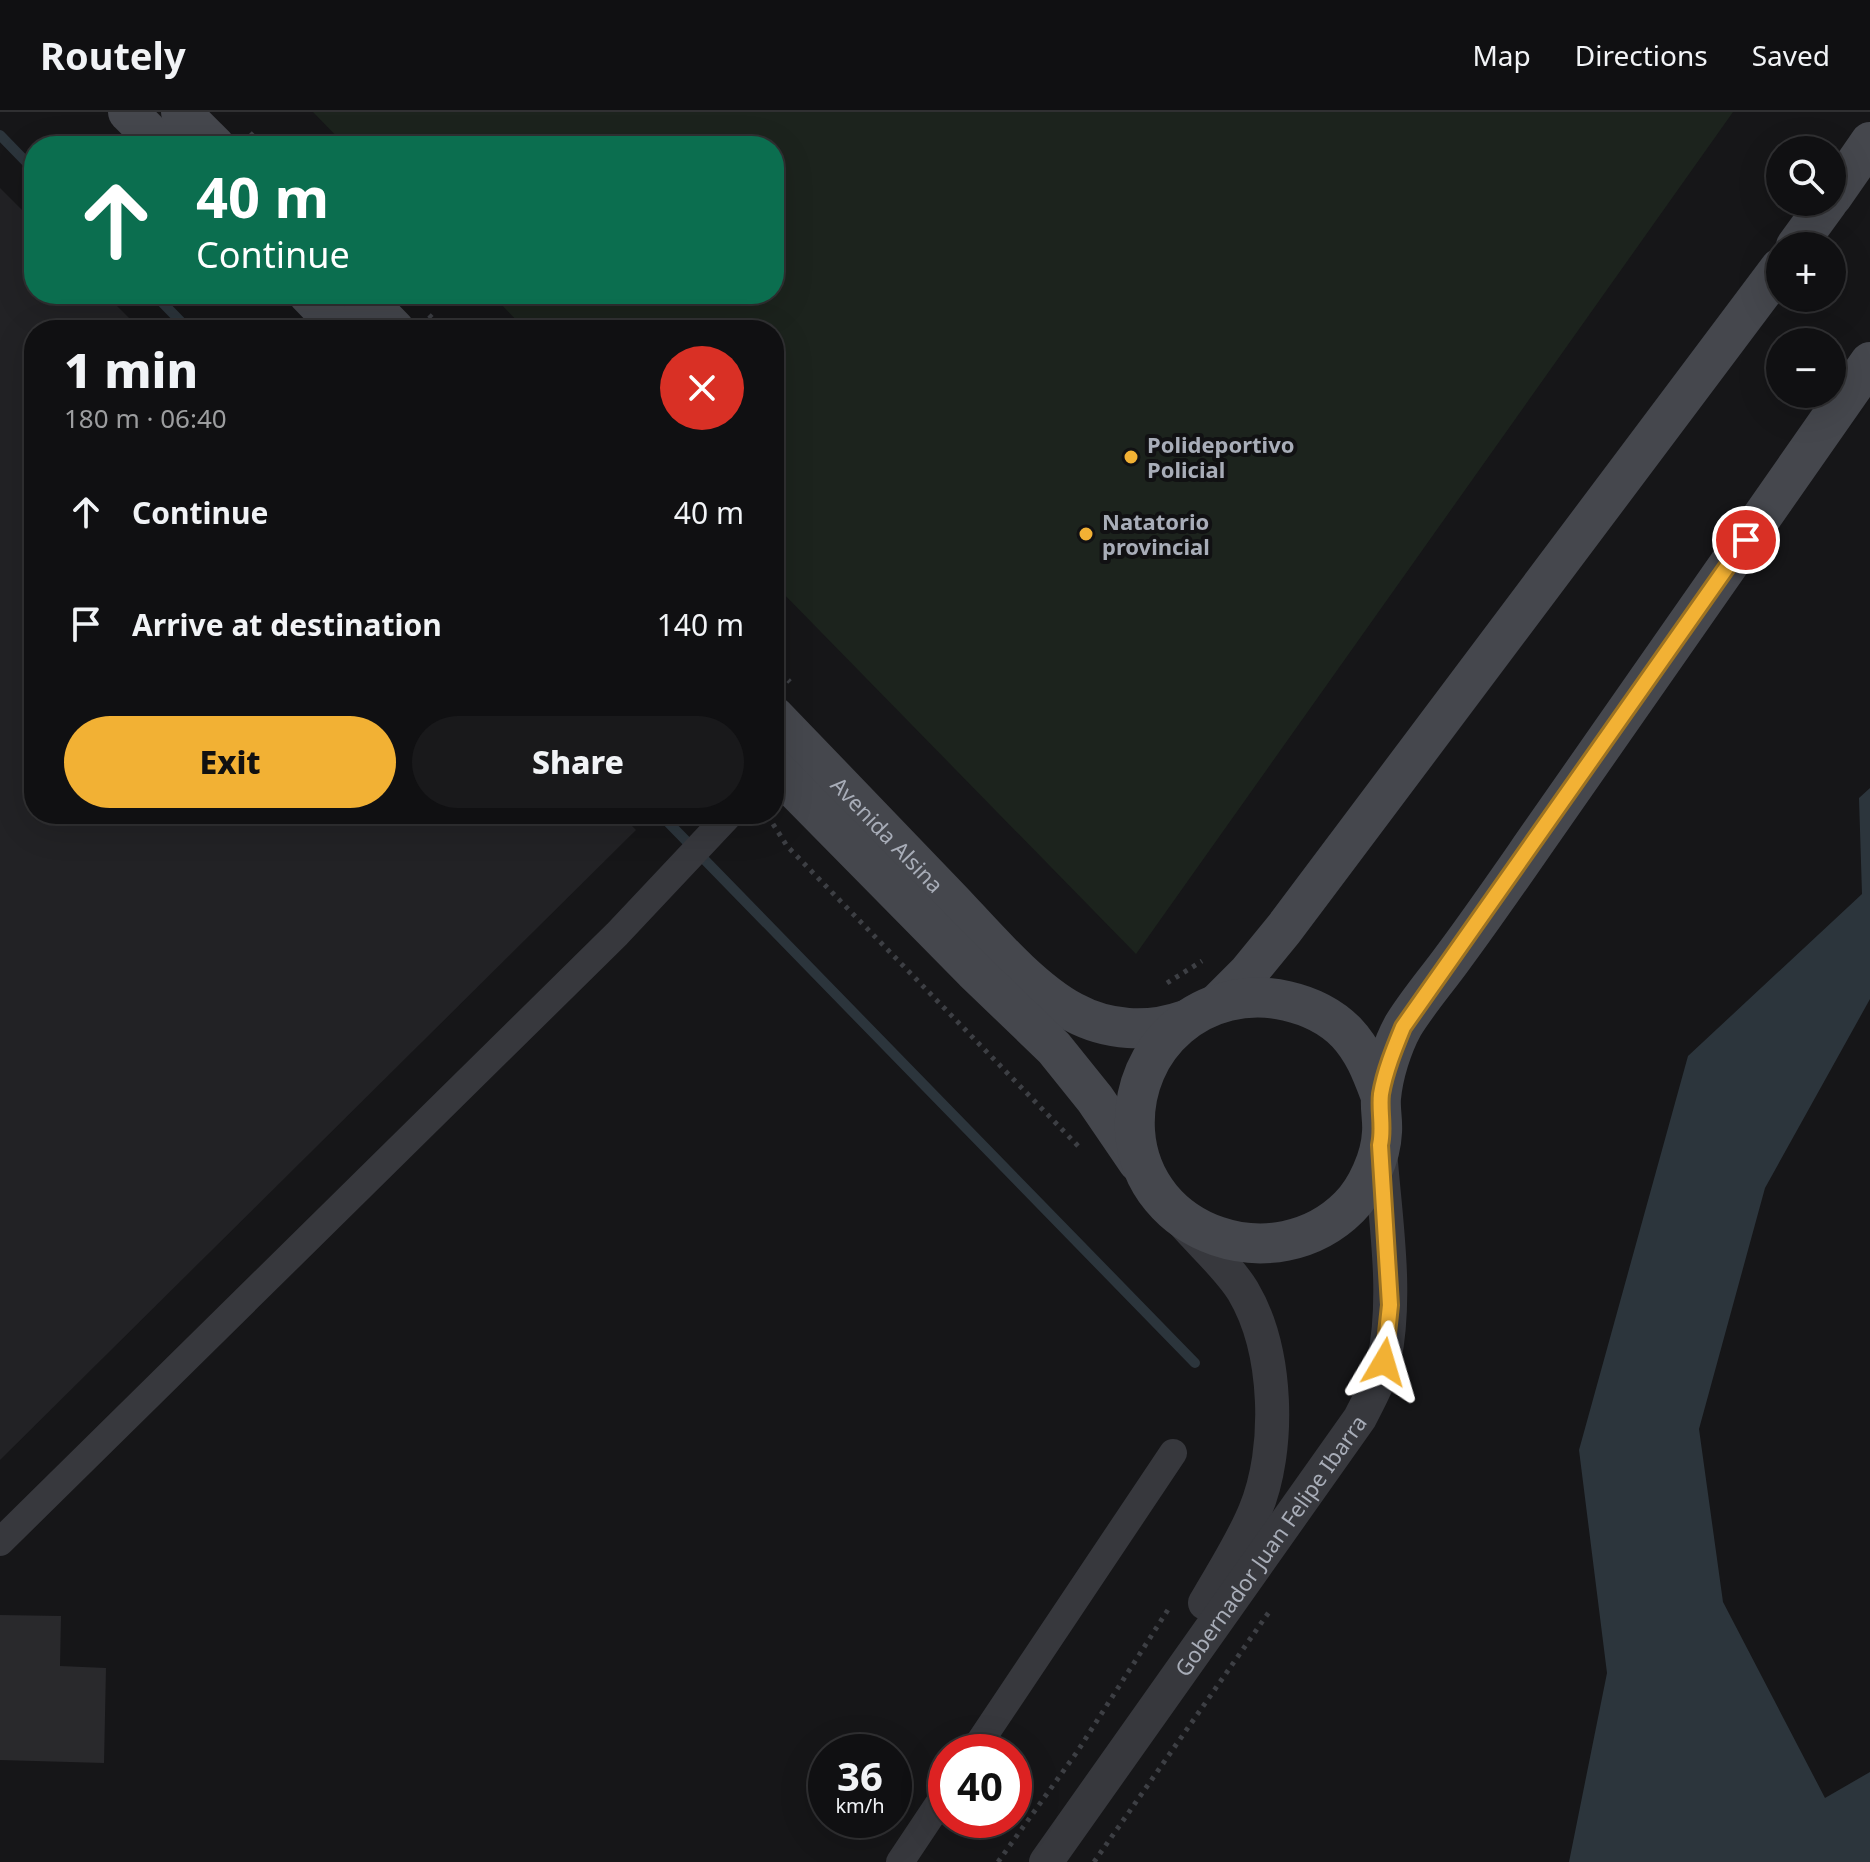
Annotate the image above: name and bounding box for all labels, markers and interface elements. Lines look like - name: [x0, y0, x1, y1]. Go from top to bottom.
- text: Routely: [40, 29, 186, 81]
- text: Map: [1472, 36, 1531, 74]
- text: Directions: [1575, 36, 1708, 74]
- text: Saved: [1752, 36, 1830, 74]
- map controls: [1766, 136, 1846, 408]
- button: search: [1766, 136, 1846, 216]
- text: 40 m: [196, 158, 329, 234]
- icon: ahead: [64, 168, 168, 272]
- text: Continue: [196, 230, 350, 279]
- button: +: [1766, 232, 1846, 312]
- button: −: [1766, 328, 1846, 408]
- text: 1 min: [64, 337, 198, 402]
- button: close: [660, 346, 744, 430]
- text: 180 m · 06:40: [64, 400, 227, 436]
- place label: Polideportivo Policial: [1147, 429, 1295, 484]
- marker: Polideportivo Policial: [1122, 448, 1140, 466]
- icon: ahead: [64, 490, 108, 534]
- text: Continue: [132, 492, 268, 533]
- text: 40 m: [674, 492, 744, 533]
- place label: Natatorio provincial: [1102, 506, 1210, 561]
- pin: [1712, 506, 1780, 574]
- icon: arrive: [1724, 518, 1768, 562]
- marker: Natatorio provincial: [1077, 525, 1095, 543]
- icon: arrive: [64, 602, 108, 646]
- text: Arrive at destination: [132, 604, 442, 645]
- text: 140 m: [657, 604, 744, 645]
- button: Exit: [64, 716, 396, 808]
- button: Share: [412, 716, 744, 808]
- street label: Avenida Alsina: [825, 770, 951, 899]
- position arrow: [1342, 1320, 1426, 1404]
- street label: Gobernador Juan Felipe Ibarra: [1167, 1409, 1373, 1682]
- speed limit sign: 40: [928, 1734, 1032, 1838]
- text: 36: [837, 1748, 883, 1803]
- text: km/h: [835, 1792, 885, 1819]

